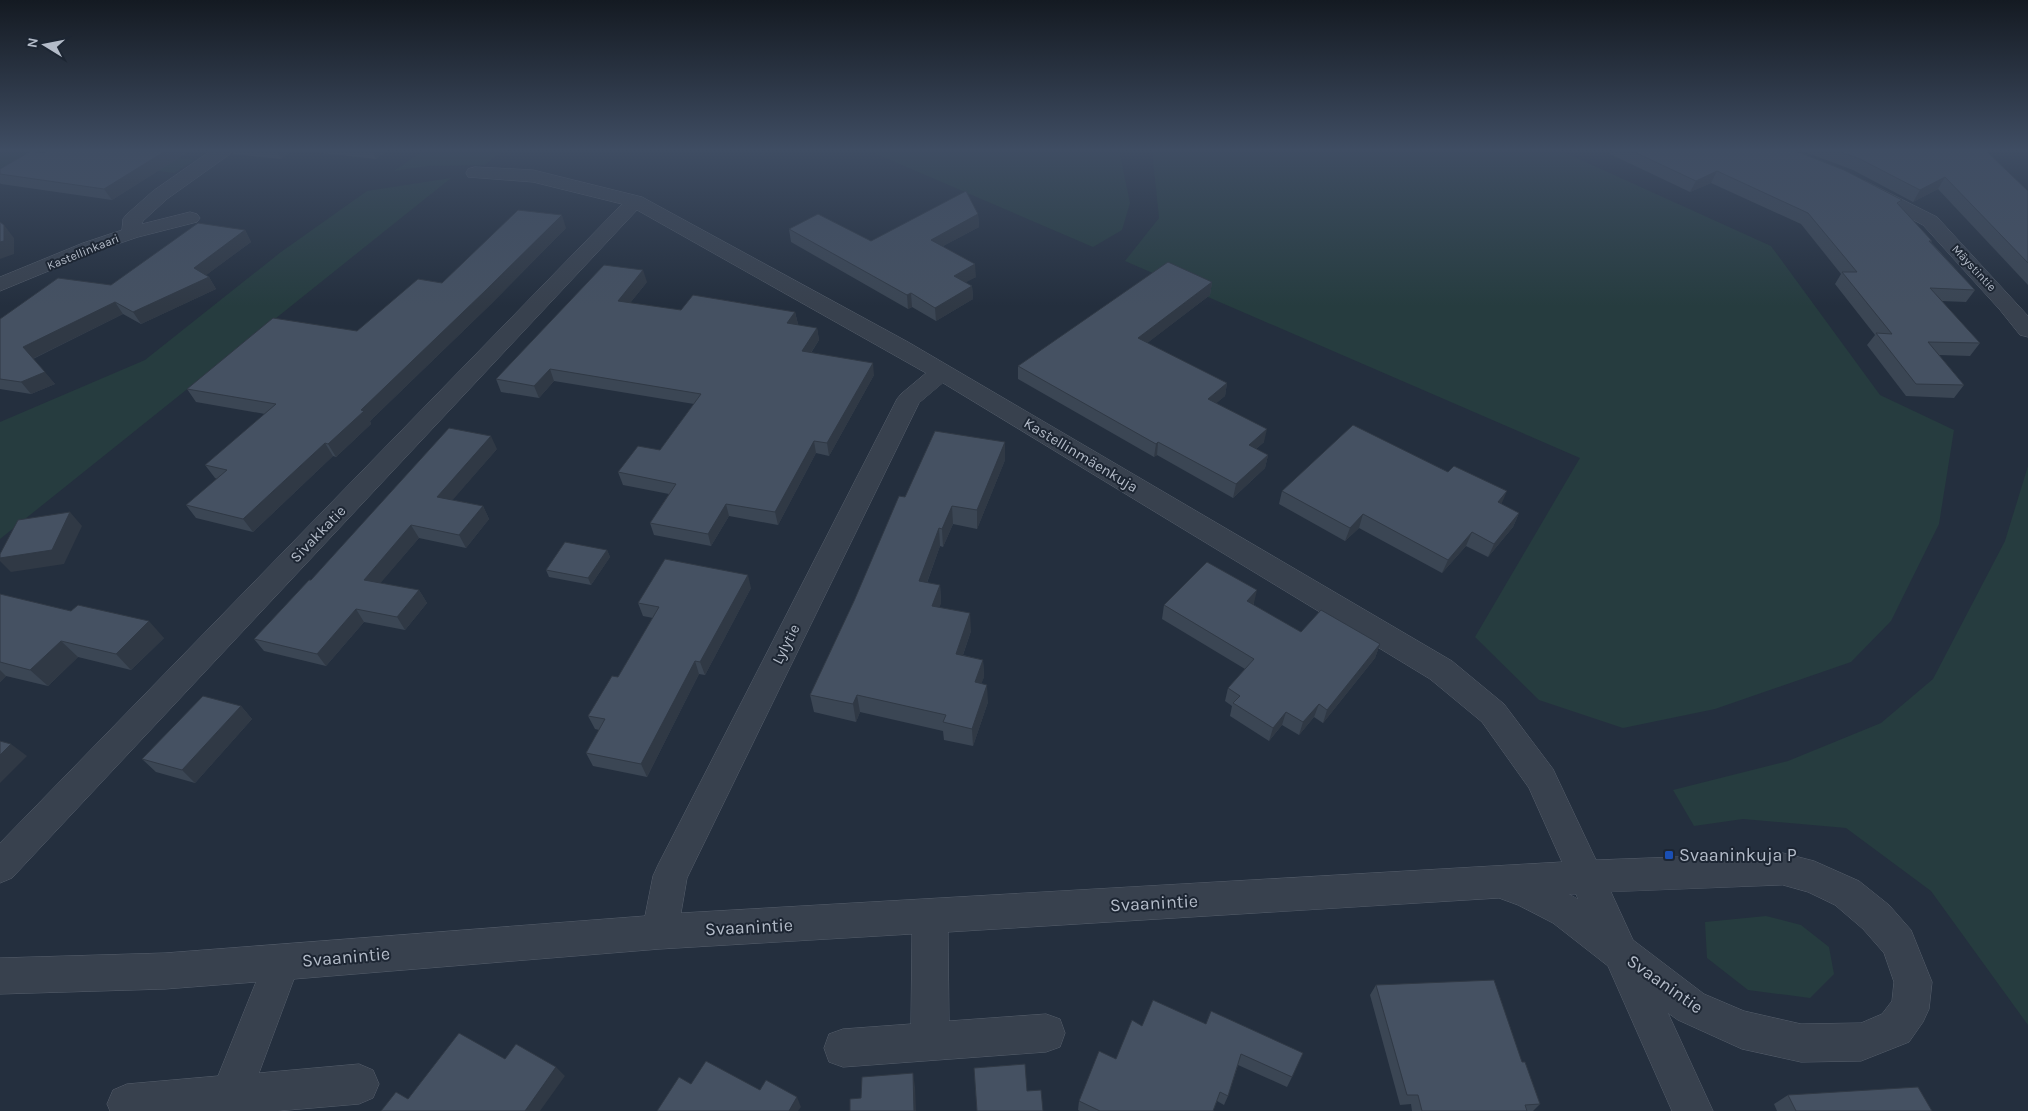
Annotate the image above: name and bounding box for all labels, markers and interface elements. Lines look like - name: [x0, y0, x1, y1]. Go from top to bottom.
- north arrow: [20, 20, 70, 70]
- text: N: [23, 36, 42, 49]
- street label: Kastellinkaari: [45, 231, 121, 273]
- street label: Mäystintie: [1949, 242, 1999, 294]
- street label: Kastellinmäenkuja: [1021, 414, 1141, 496]
- street label: Sivakkatie: [286, 502, 350, 566]
- street label: Lylytie: [768, 621, 804, 667]
- place label: Svaaninkuja P: [1679, 844, 1797, 866]
- marker: Svaaninkuja P: [1663, 849, 1675, 861]
- street label: Svaanintie: [1109, 890, 1199, 916]
- street label: Svaanintie: [704, 914, 794, 940]
- street label: Svaanintie: [301, 942, 391, 972]
- street label: Svaanintie: [1623, 950, 1707, 1018]

